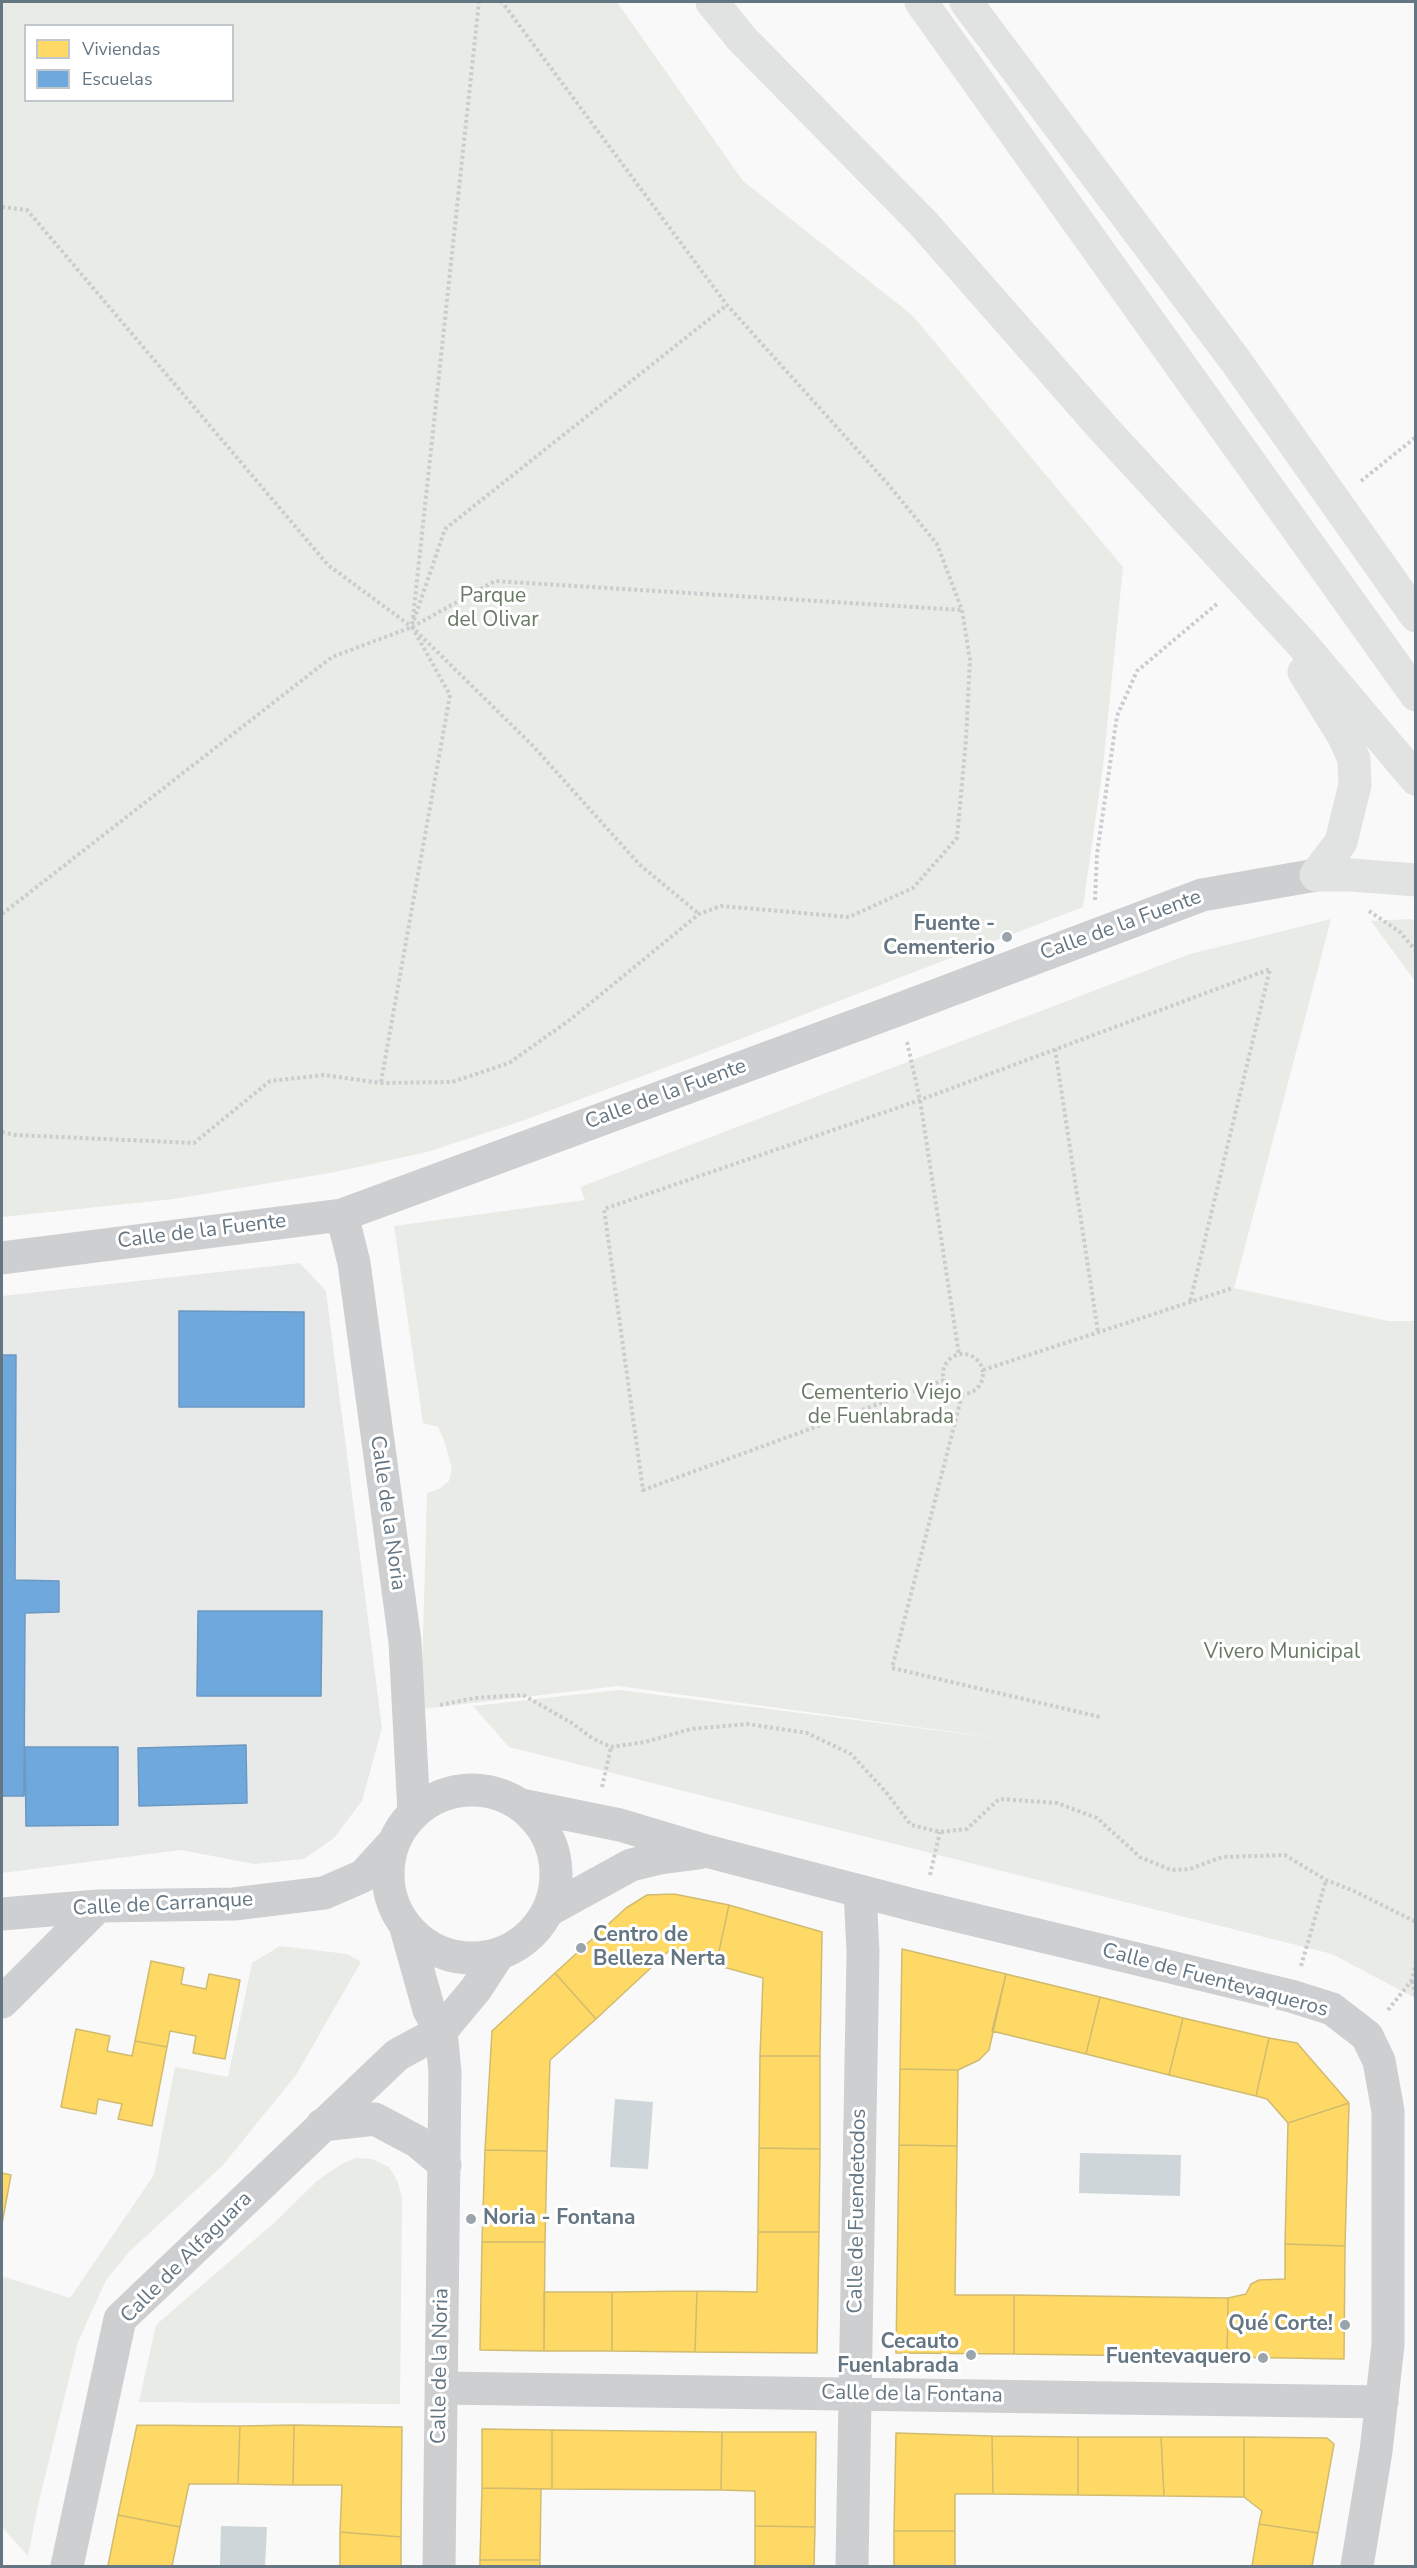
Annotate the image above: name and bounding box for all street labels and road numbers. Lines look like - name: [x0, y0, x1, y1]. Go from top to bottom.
- street label: Calle de la Fuente: [1037, 885, 1205, 967]
- street label: Calle de la Fuente: [582, 1054, 750, 1136]
- street label: Calle de la Fuente: [116, 1209, 288, 1255]
- street label: Calle de la Noria: [364, 1434, 410, 1592]
- street label: Calle de Carranque: [72, 1888, 254, 1922]
- street label: Calle de Fuentevaqueros: [1099, 1939, 1331, 2023]
- street label: Calle de Fuendetodos: [844, 2108, 872, 2314]
- street label: Calle de Alfaguara: [116, 2187, 258, 2329]
- street label: Calle de la Noria: [427, 2288, 455, 2444]
- street label: Calle de la Fontana: [821, 2381, 1003, 2409]

